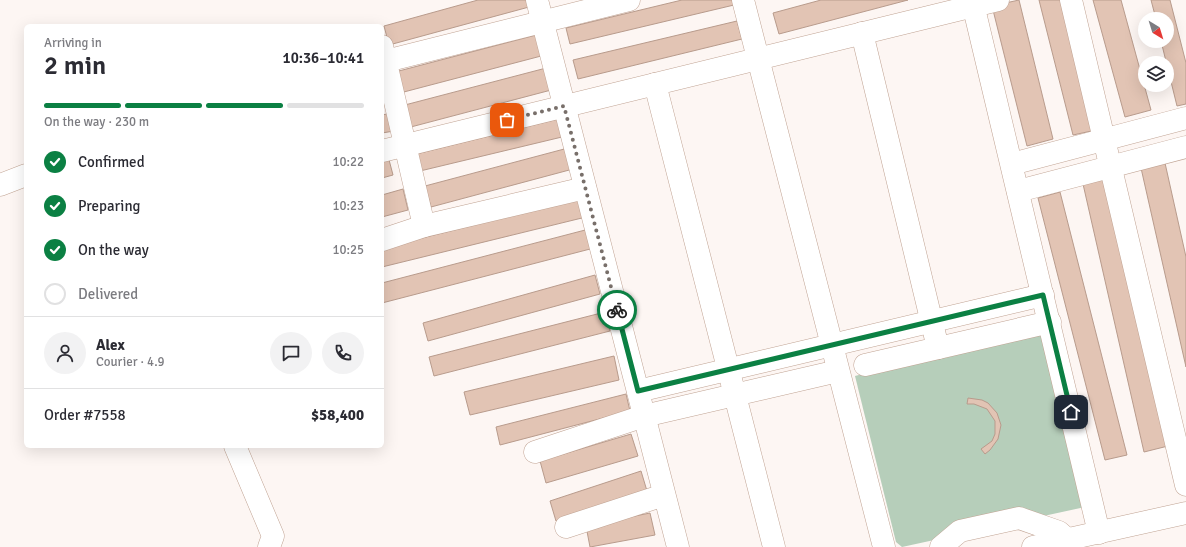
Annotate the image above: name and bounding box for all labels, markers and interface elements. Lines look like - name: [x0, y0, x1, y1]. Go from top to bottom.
- north arrow: [1138, 12, 1174, 48]
- map controls: [1138, 12, 1174, 92]
- text: Arriving in: [44, 35, 102, 51]
- text: 10:36–10:41: [283, 49, 364, 67]
- text: 2 min: [44, 50, 106, 82]
- button: layers: [1138, 56, 1174, 92]
- pin: [490, 103, 524, 137]
- icon: bag: [496, 109, 518, 131]
- text: On the way · 230 m: [44, 114, 149, 130]
- icon: check: [44, 151, 66, 173]
- text: Confirmed: [78, 153, 145, 171]
- text: 10:22: [332, 154, 364, 170]
- icon: check: [44, 195, 66, 217]
- text: Preparing: [78, 197, 141, 215]
- text: 10:23: [332, 198, 364, 214]
- icon: check: [44, 239, 66, 261]
- text: On the way: [78, 241, 149, 259]
- text: 10:25: [332, 242, 364, 258]
- text: Delivered: [78, 285, 138, 303]
- courier: [597, 290, 637, 330]
- icon: bike: [606, 299, 628, 321]
- button: person: [44, 332, 86, 374]
- button: chat: [270, 332, 312, 374]
- button: phone: [322, 332, 364, 374]
- text: Alex: [96, 336, 125, 354]
- text: Courier · 4.9: [96, 354, 165, 370]
- pin: [1054, 395, 1088, 429]
- icon: home: [1060, 401, 1082, 423]
- text: Order #7558: [44, 406, 126, 424]
- text: $58,400: [311, 406, 364, 424]

